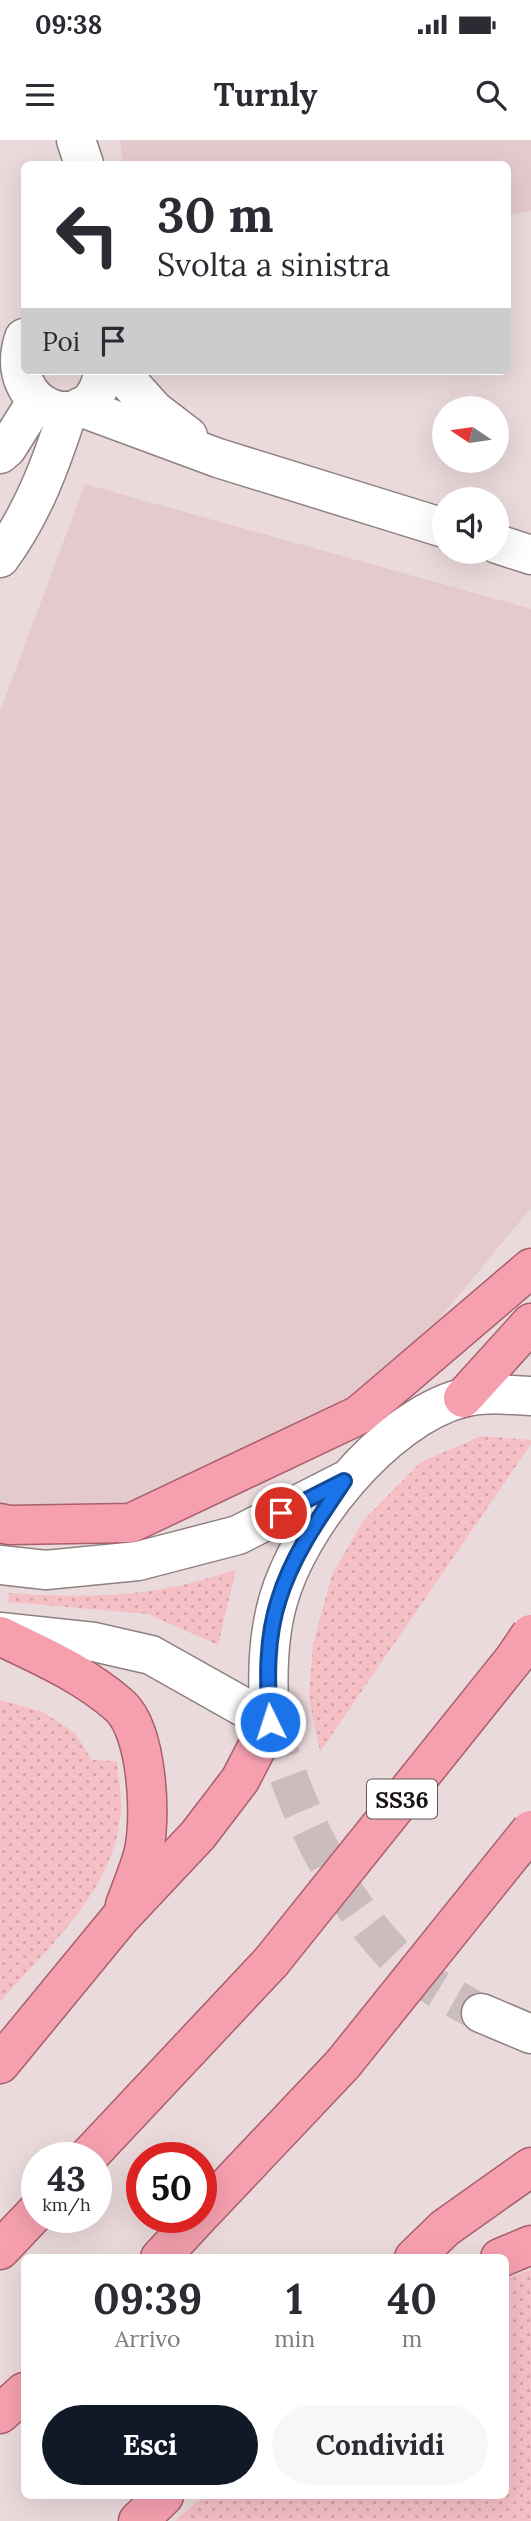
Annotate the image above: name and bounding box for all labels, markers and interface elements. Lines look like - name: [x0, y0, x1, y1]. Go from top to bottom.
- text: 09:38: [35, 8, 102, 41]
- text: Turnly: [214, 74, 317, 115]
- icon: menu: [21, 76, 59, 114]
- icon: search: [472, 76, 510, 114]
- text: 30 m: [157, 183, 274, 245]
- icon: left: [42, 189, 133, 280]
- text: Svolta a sinistra: [157, 244, 390, 285]
- icon: arrive: [94, 322, 132, 360]
- text: Poi: [42, 325, 80, 358]
- north arrow: [432, 396, 509, 472]
- map controls: [432, 396, 509, 564]
- button: sound: [432, 487, 509, 564]
- pin: [251, 1483, 311, 1543]
- icon: arrive: [262, 1494, 300, 1532]
- position arrow: [233, 1685, 307, 1759]
- road number: SS36: [367, 1780, 437, 1818]
- speed limit sign: 50: [126, 2142, 217, 2233]
- text: 43: [47, 2156, 86, 2201]
- text: km/h: [42, 2193, 91, 2216]
- text: 09:39: [93, 2272, 202, 2326]
- text: 1: [286, 2272, 303, 2326]
- text: 40: [387, 2272, 437, 2326]
- text: Arrivo: [115, 2324, 180, 2353]
- text: min: [274, 2324, 315, 2353]
- text: m: [402, 2324, 422, 2353]
- button: Esci: [42, 2405, 258, 2485]
- button: Condividi: [272, 2405, 488, 2485]

